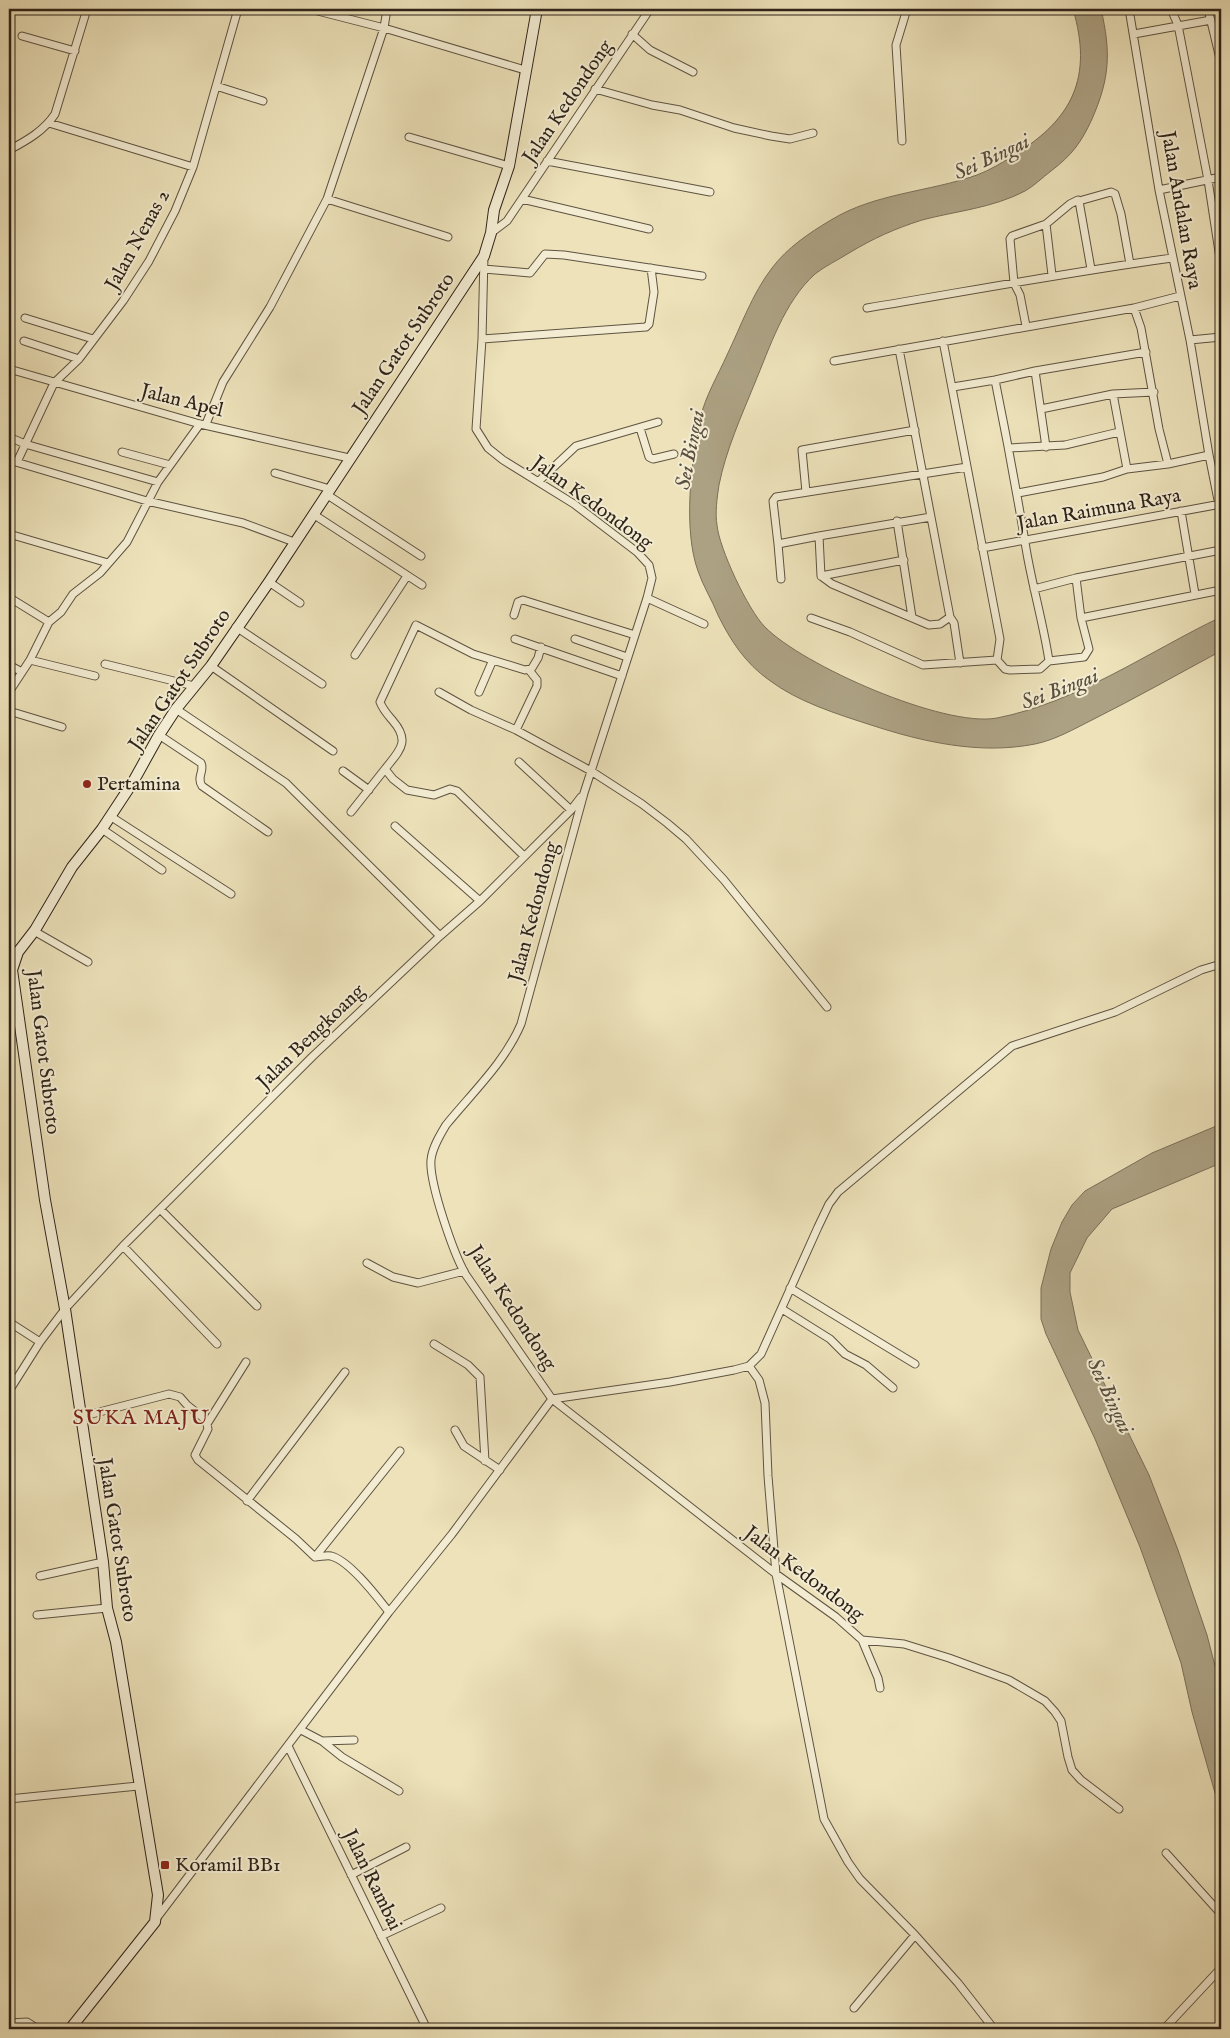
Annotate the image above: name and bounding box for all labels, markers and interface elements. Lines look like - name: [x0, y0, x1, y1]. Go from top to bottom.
- street label: Jalan Kedondong: [516, 34, 619, 170]
- street label: Jalan Andalan Raya: [1154, 127, 1207, 291]
- water label: Sei Bingai: [950, 128, 1036, 187]
- street label: Jalan Nenas 2: [99, 185, 176, 297]
- street label: Jalan Gatot Subroto: [346, 268, 461, 421]
- street label: Jalan Apel: [136, 378, 226, 423]
- water label: Sei Bingai: [670, 406, 712, 492]
- street label: Jalan Kedondong: [525, 449, 659, 556]
- street label: Jalan Raimuna Raya: [1013, 483, 1183, 537]
- street label: Jalan Gatot Subroto: [122, 604, 237, 757]
- water label: Sei Bingai: [1018, 662, 1104, 717]
- place label: Pertamina: [97, 772, 181, 797]
- marker: Pertamina: [81, 778, 93, 790]
- street label: Jalan Kedondong: [503, 838, 565, 987]
- street label: Jalan Gatot Subroto: [20, 966, 66, 1136]
- street label: Jalan Bengkoang: [250, 978, 371, 1096]
- street label: Jalan Kedondong: [461, 1239, 562, 1376]
- water label: Sei Bingai: [1080, 1354, 1139, 1440]
- district label: SUKA MAJU: [72, 1404, 210, 1432]
- street label: Jalan Gatot Subroto: [91, 1454, 142, 1624]
- street label: Jalan Kedondong: [737, 1519, 870, 1628]
- street label: Jalan Rambai: [336, 1824, 407, 1935]
- place label: Koramil BB1: [175, 1853, 281, 1878]
- marker: Koramil BB1: [159, 1859, 171, 1871]

